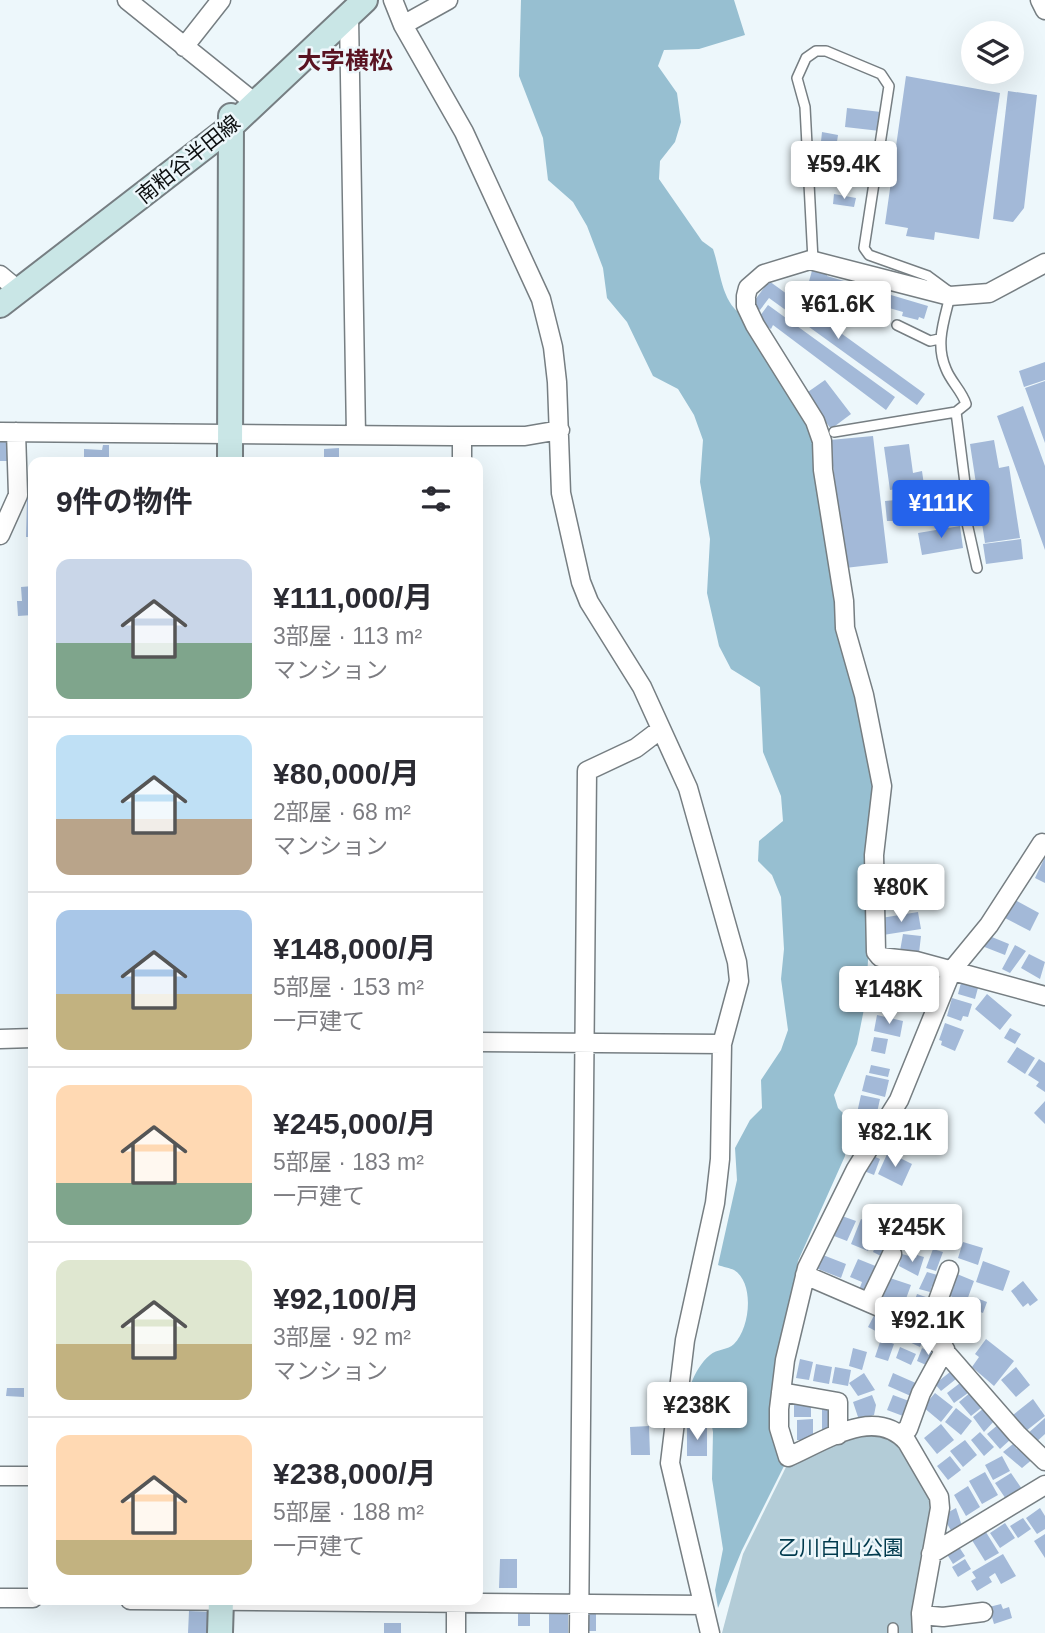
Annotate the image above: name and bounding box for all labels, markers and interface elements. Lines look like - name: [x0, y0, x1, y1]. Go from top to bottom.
- map controls: [961, 21, 1024, 84]
- button: layers: [961, 21, 1024, 84]
- district label: 大字横松: [297, 47, 393, 74]
- street label: 南粕谷半田線: [132, 110, 244, 208]
- pin: ¥59.4K: [787, 142, 901, 201]
- text: ¥59.4K: [807, 151, 881, 177]
- pin: ¥61.6K: [781, 282, 895, 341]
- text: ¥61.6K: [801, 291, 875, 317]
- icon: filters: [417, 480, 455, 518]
- pin: ¥111K: [892, 480, 990, 540]
- text: 9件の物件: [56, 485, 193, 518]
- text: ¥111K: [908, 490, 974, 516]
- text: ¥111,000/月: [273, 581, 433, 614]
- icon: home: [112, 587, 196, 671]
- text: 3部屋 · 113 m²: [273, 623, 422, 649]
- text: マンション: [273, 657, 388, 683]
- text: ¥80,000/月: [273, 757, 420, 790]
- icon: home: [112, 763, 196, 847]
- text: 2部屋 · 68 m²: [273, 799, 411, 825]
- text: マンション: [273, 833, 388, 859]
- pin: ¥80K: [860, 864, 942, 924]
- text: ¥80K: [874, 874, 928, 900]
- text: ¥148,000/月: [273, 932, 436, 965]
- icon: home: [112, 938, 196, 1022]
- pin: ¥148K: [840, 967, 938, 1026]
- text: 5部屋 · 153 m²: [273, 974, 424, 1000]
- text: ¥148K: [855, 976, 923, 1002]
- text: 一戸建て: [273, 1008, 365, 1034]
- text: ¥245,000/月: [273, 1107, 436, 1140]
- pin: ¥82.1K: [838, 1110, 952, 1169]
- icon: home: [112, 1113, 196, 1197]
- text: ¥82.1K: [858, 1119, 932, 1145]
- text: 5部屋 · 183 m²: [273, 1149, 424, 1175]
- text: 一戸建て: [273, 1183, 365, 1209]
- pin: ¥245K: [863, 1204, 961, 1264]
- text: ¥245K: [878, 1214, 946, 1240]
- text: ¥92,100/月: [273, 1282, 420, 1315]
- icon: home: [112, 1288, 196, 1372]
- pin: ¥92.1K: [871, 1298, 985, 1357]
- text: ¥92.1K: [891, 1307, 965, 1333]
- text: 3部屋 · 92 m²: [273, 1324, 411, 1350]
- text: マンション: [273, 1358, 388, 1384]
- pin: ¥238K: [648, 1382, 746, 1442]
- text: ¥238K: [663, 1392, 731, 1418]
- text: ¥238,000/月: [273, 1457, 436, 1490]
- icon: home: [112, 1463, 196, 1547]
- text: 5部屋 · 188 m²: [273, 1499, 424, 1525]
- text: 一戸建て: [273, 1533, 365, 1559]
- park label: 乙川白山公園: [778, 1536, 904, 1559]

